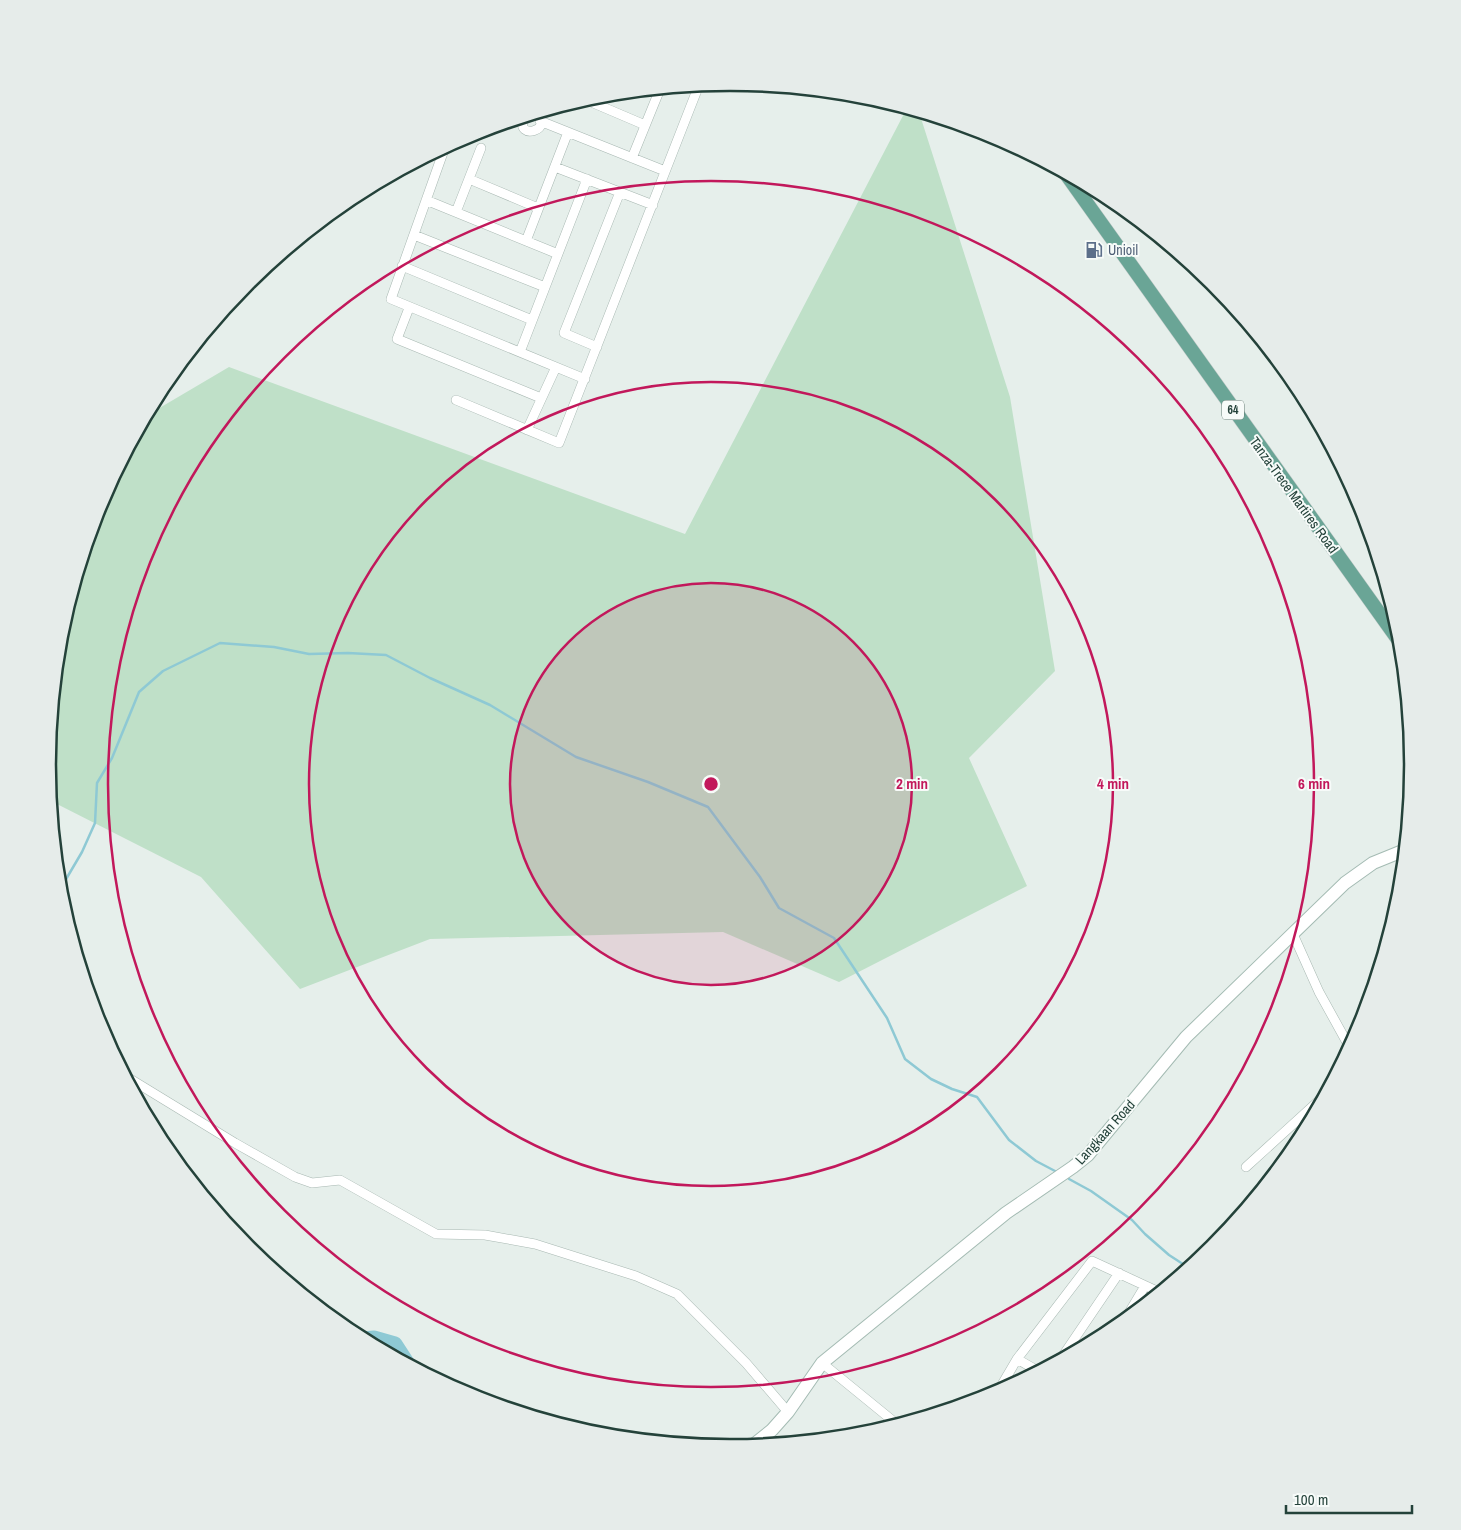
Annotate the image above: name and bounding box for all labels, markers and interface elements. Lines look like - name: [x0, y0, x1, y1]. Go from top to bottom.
- fuel station icon: Unioil: [1084, 240, 1104, 260]
- place label: Unioil: [1108, 241, 1138, 259]
- road number: 64: [1222, 400, 1244, 420]
- street label: Tanza-Trece Martires Road: [1246, 433, 1342, 557]
- text: 2 min: [896, 773, 928, 794]
- text: 4 min: [1097, 773, 1129, 794]
- text: 6 min: [1298, 773, 1330, 794]
- centre of rings: [702, 775, 720, 793]
- street label: Langkaan Road: [1071, 1096, 1139, 1168]
- scale bar: [1286, 1482, 1412, 1514]
- text: 100 m: [1294, 1489, 1328, 1510]

